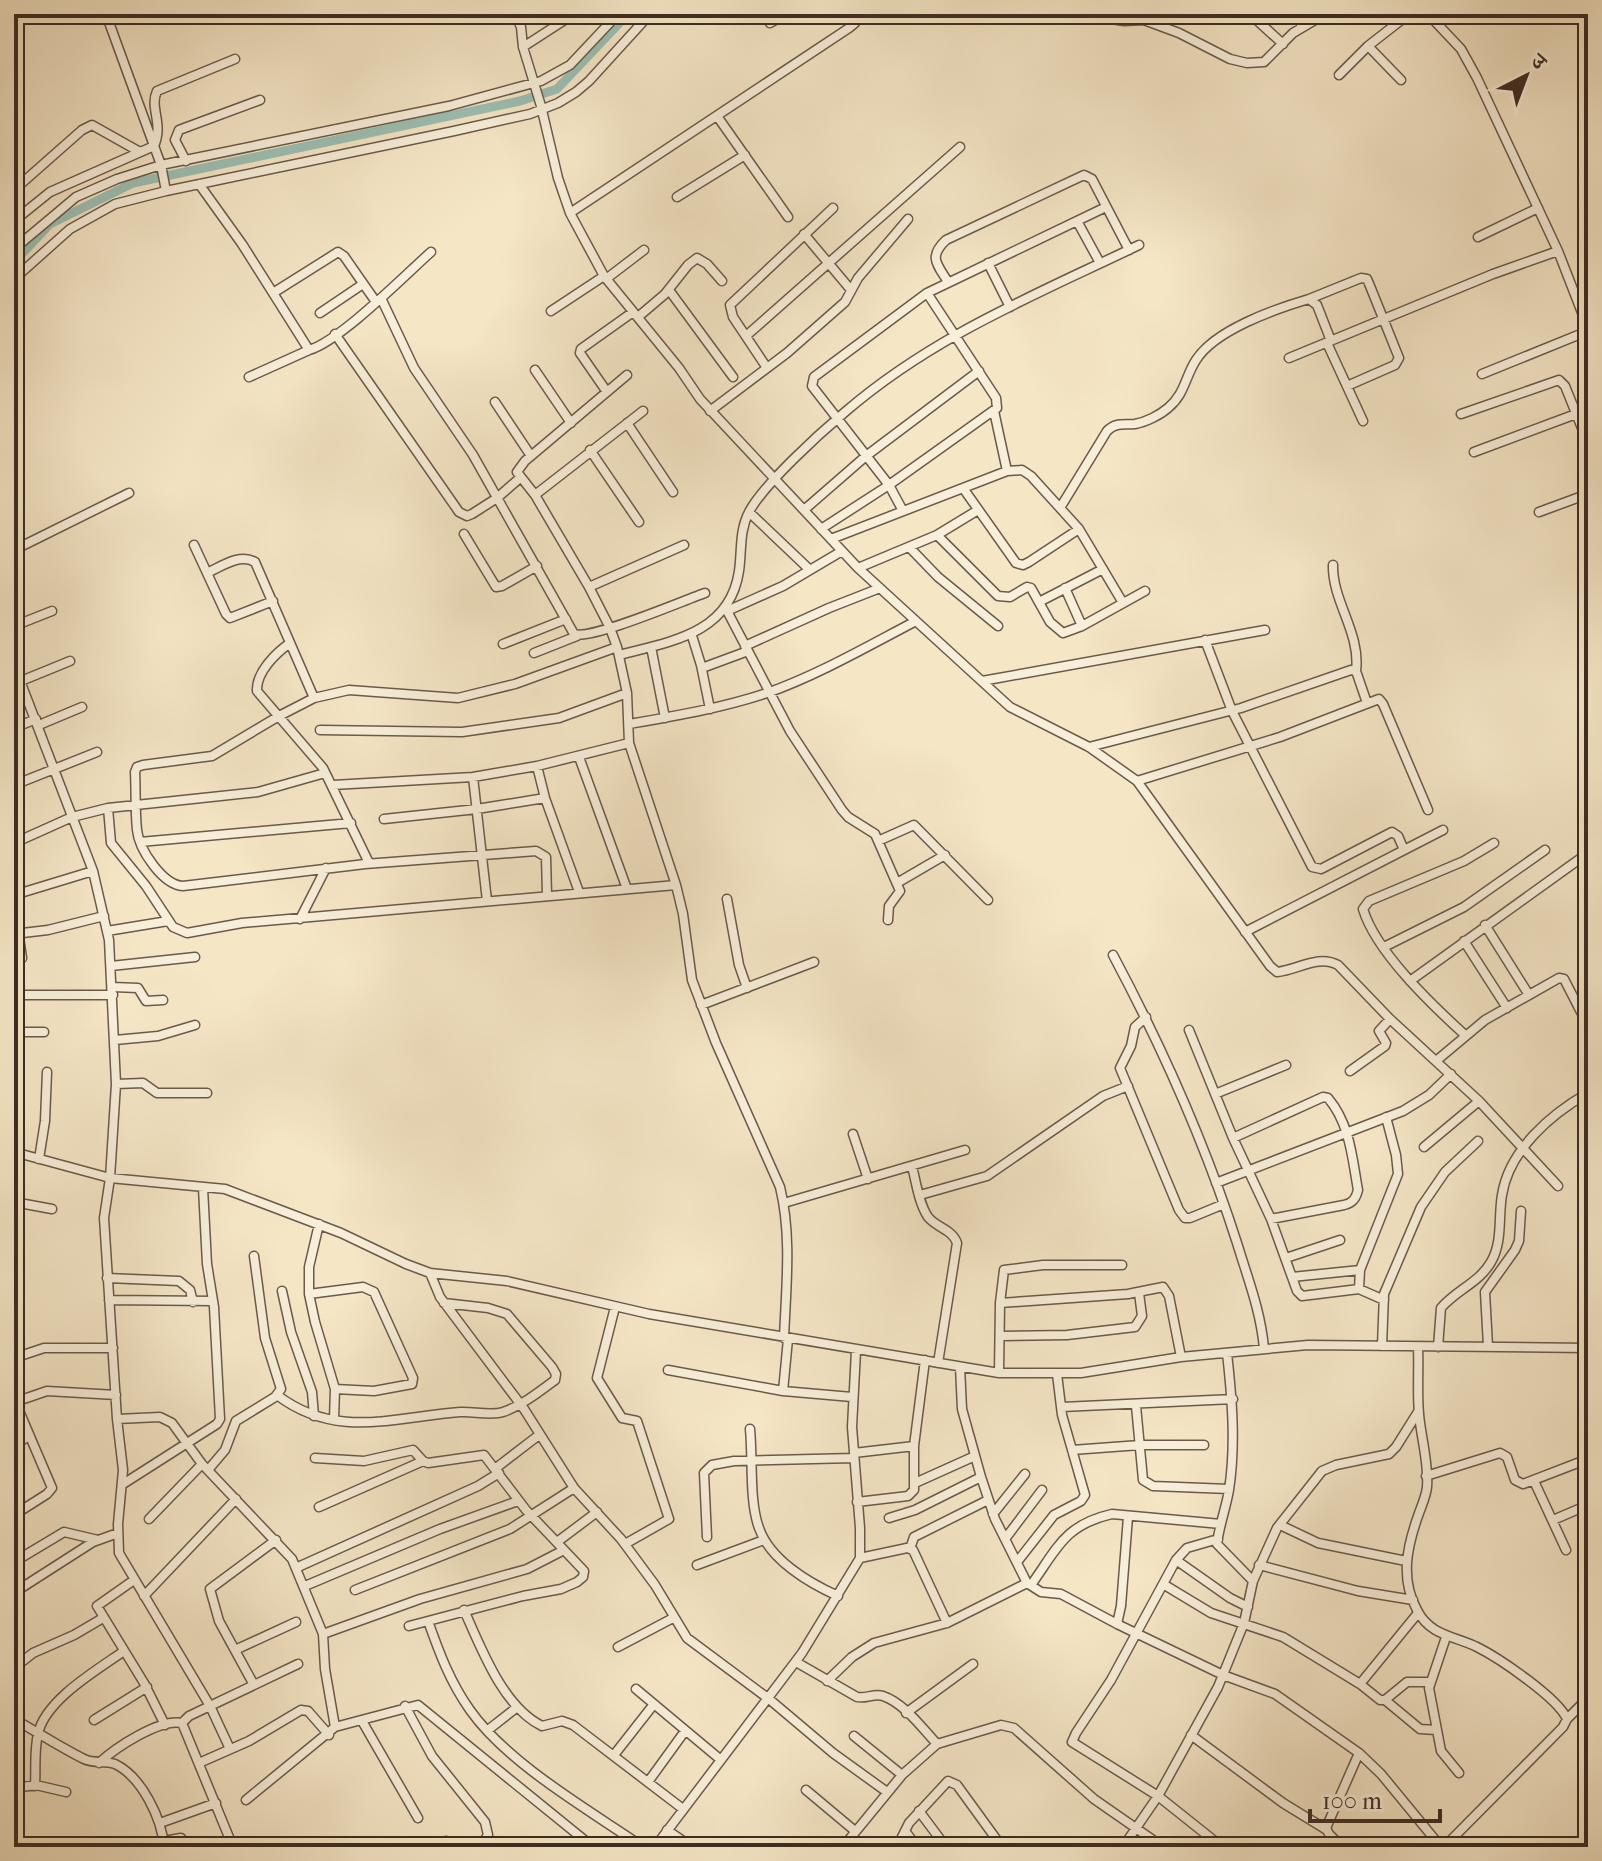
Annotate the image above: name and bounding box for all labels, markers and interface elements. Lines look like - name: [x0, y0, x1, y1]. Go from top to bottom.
- north arrow: [1486, 36, 1566, 116]
- text: उ: [1524, 47, 1553, 76]
- scale bar: [1310, 1773, 1440, 1823]
- text: 100 m: [1322, 1787, 1382, 1815]

